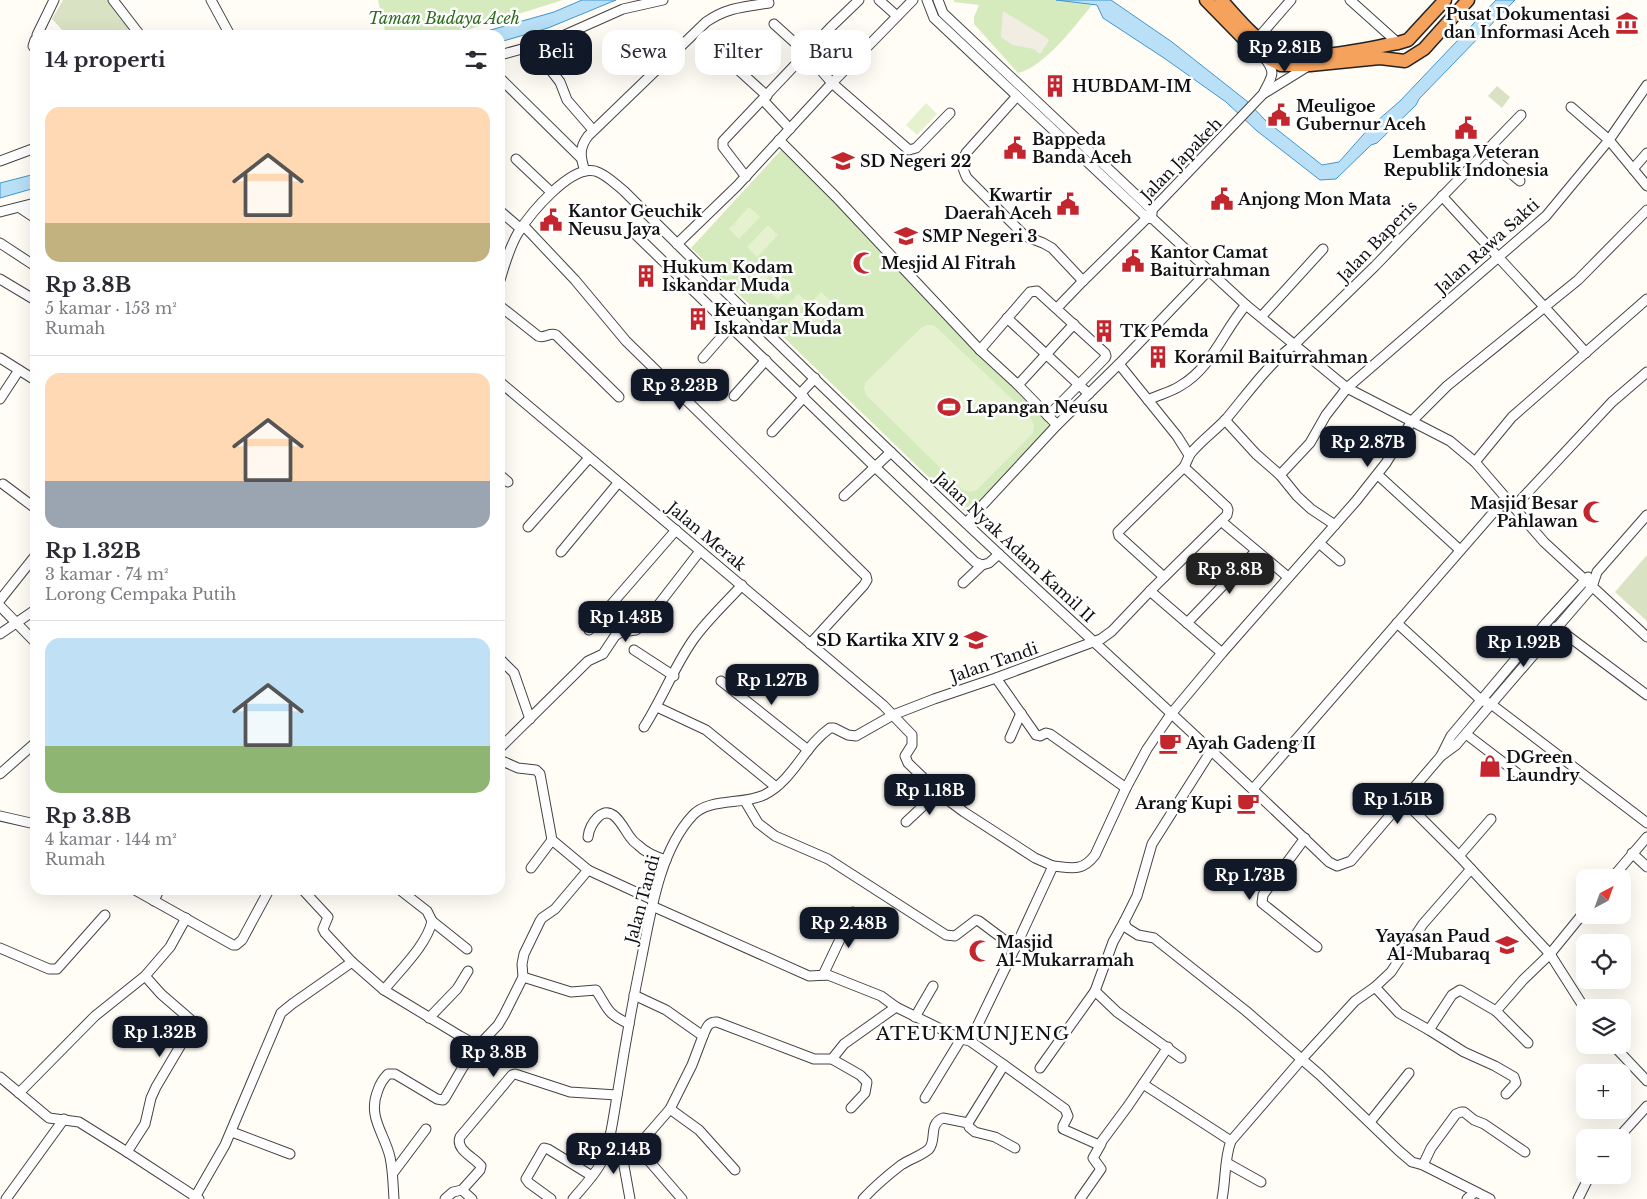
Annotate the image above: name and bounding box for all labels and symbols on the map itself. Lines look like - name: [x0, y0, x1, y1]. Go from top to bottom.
- place label: Pusat Dokumentasi dan Informasi Aceh: [1444, 4, 1611, 42]
- park label: Taman Budaya Aceh: [368, 8, 520, 28]
- museum icon: Pusat Dokumentasi dan Informasi Aceh: [1614, 10, 1640, 36]
- pin: Rp 2.81B: [1233, 30, 1337, 73]
- building icon: HUBDAM-IM: [1042, 73, 1068, 99]
- place label: HUBDAM-IM: [1072, 76, 1192, 96]
- place label: Meuligoe Gubernur Aceh: [1296, 96, 1427, 134]
- public building icon: Meuligoe Gubernur Aceh: [1266, 102, 1292, 128]
- street label: Jalan Japakeh: [1135, 113, 1226, 206]
- public building icon: Lembaga Veteran Republik Indonesia: [1453, 115, 1479, 141]
- place label: Bappeda Banda Aceh: [1032, 129, 1133, 167]
- public building icon: Bappeda Banda Aceh: [1002, 135, 1028, 161]
- place label: Lembaga Veteran Republik Indonesia: [1383, 142, 1549, 180]
- school or university icon: SD Negeri 22: [830, 148, 856, 174]
- place label: SD Negeri 22: [860, 151, 971, 171]
- place label: Kwartir Daerah Aceh: [944, 185, 1053, 223]
- public building icon: Anjong Mon Mata: [1209, 186, 1235, 212]
- place label: Anjong Mon Mata: [1237, 189, 1391, 209]
- public building icon: Kwartir Daerah Aceh: [1055, 191, 1081, 217]
- street label: Jalan Rawa Sakti: [1429, 194, 1543, 299]
- street label: Jalan Baperis: [1332, 196, 1421, 287]
- place label: Kantor Geuchik Neusu Jaya: [568, 201, 703, 239]
- public building icon: Kantor Geuchik Neusu Jaya: [538, 207, 564, 233]
- school or university icon: SMP Negeri 3: [893, 223, 919, 249]
- place label: SMP Negeri 3: [922, 226, 1037, 246]
- place label: Kantor Camat Baiturrahman: [1150, 242, 1271, 280]
- public building icon: Kantor Camat Baiturrahman: [1120, 248, 1146, 274]
- mosque icon: Mesjid Al Fitrah: [851, 250, 877, 276]
- place label: Mesjid Al Fitrah: [881, 253, 1017, 273]
- place label: Hukum Kodam Iskandar Muda: [662, 257, 794, 295]
- building icon: Hukum Kodam Iskandar Muda: [633, 263, 659, 289]
- place label: Keuangan Kodam Iskandar Muda: [714, 300, 865, 338]
- building icon: Keuangan Kodam Iskandar Muda: [685, 306, 711, 332]
- building icon: TK Pemda: [1091, 318, 1117, 344]
- place label: TK Pemda: [1120, 321, 1209, 341]
- building icon: Koramil Baiturrahman: [1145, 344, 1171, 370]
- place label: Koramil Baiturrahman: [1174, 347, 1368, 367]
- pin: Rp 3.23B: [628, 368, 732, 411]
- sports icon: Lapangan Neusu: [936, 394, 962, 420]
- place label: Lapangan Neusu: [966, 397, 1109, 417]
- pin: Rp 2.87B: [1316, 426, 1420, 468]
- street label: Jalan Nyak Adam Kamil II: [929, 466, 1099, 626]
- place label: Masjid Besar Pahlawan: [1470, 493, 1578, 531]
- street label: Jalan Merak: [662, 496, 751, 575]
- mosque icon: Masjid Besar Pahlawan: [1581, 499, 1607, 525]
- pin: Rp 3.8B: [1184, 552, 1276, 595]
- pin: Rp 1.43B: [574, 600, 678, 643]
- pin: Rp 1.92B: [1472, 626, 1576, 668]
- school or university icon: SD Kartika XIV 2: [963, 627, 989, 653]
- place label: SD Kartika XIV 2: [816, 630, 959, 650]
- street label: Jalan Tandi: [946, 638, 1041, 687]
- pin: Rp 1.27B: [720, 664, 824, 706]
- cafe icon: Ayah Gadeng II: [1157, 730, 1183, 756]
- place label: Ayah Gadeng II: [1185, 733, 1316, 753]
- place label: DGreen Laundry: [1506, 747, 1580, 785]
- shop icon: DGreen Laundry: [1477, 753, 1503, 779]
- pin: Rp 1.18B: [878, 774, 982, 816]
- pin: Rp 1.51B: [1346, 782, 1450, 825]
- cafe icon: Arang Kupi: [1235, 790, 1261, 816]
- place label: Arang Kupi: [1134, 793, 1232, 813]
- street label: Jalan Tandi: [620, 852, 664, 948]
- pin: Rp 1.73B: [1198, 858, 1302, 901]
- north arrow: [1576, 869, 1631, 924]
- pin: Rp 2.48B: [797, 906, 901, 949]
- place label: Yayasan Paud Al-Mubaraq: [1375, 926, 1490, 964]
- place label: Masjid Al-Mukarramah: [995, 932, 1135, 970]
- school or university icon: Yayasan Paud Al-Mubaraq: [1494, 932, 1520, 958]
- mosque icon: Masjid Al-Mukarramah: [967, 938, 993, 964]
- pin: Rp 1.32B: [108, 1016, 212, 1058]
- district label: ATEUKMUNJENG: [875, 1022, 1070, 1045]
- pin: Rp 3.8B: [448, 1036, 540, 1078]
- pin: Rp 2.14B: [562, 1132, 666, 1175]

